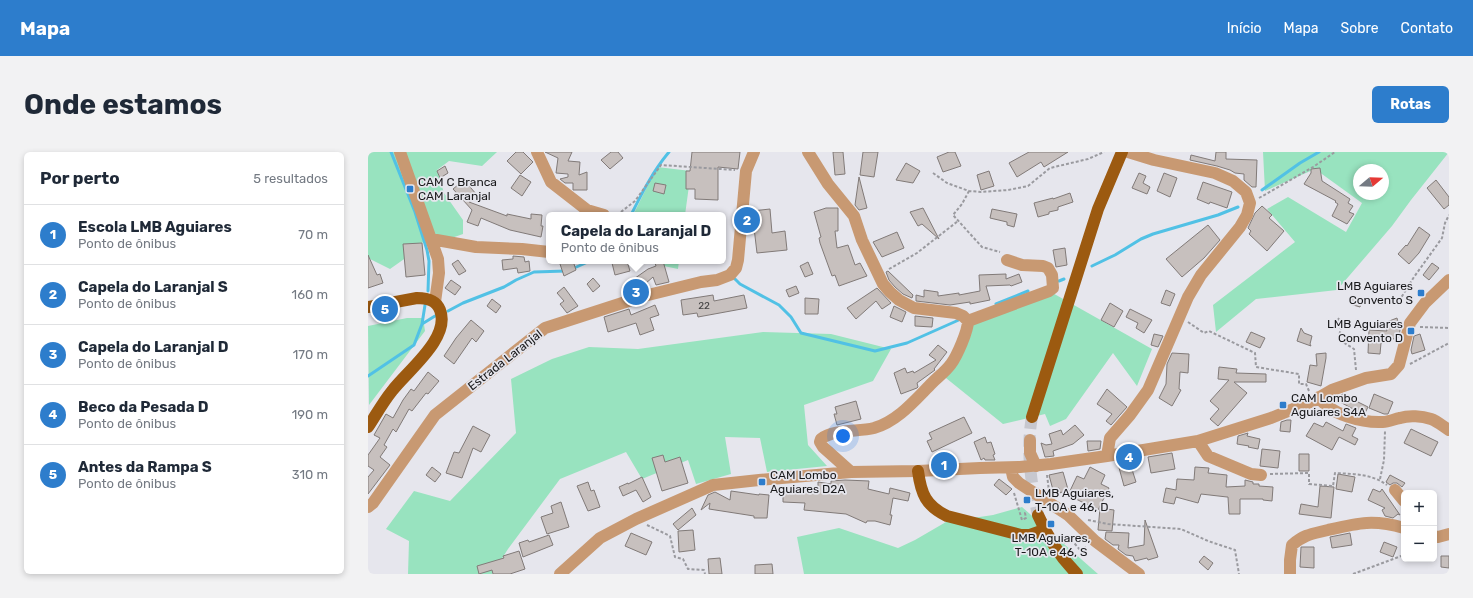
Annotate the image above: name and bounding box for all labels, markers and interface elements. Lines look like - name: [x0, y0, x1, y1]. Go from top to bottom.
- text: Mapa: [20, 17, 70, 40]
- text: Início: [1227, 20, 1262, 37]
- text: Mapa: [1284, 20, 1319, 37]
- text: Sobre: [1341, 20, 1379, 37]
- text: Contato: [1401, 20, 1453, 37]
- button: Rotas: [1372, 86, 1449, 123]
- text: Onde estamos: [24, 88, 222, 121]
- north arrow: [1353, 164, 1389, 200]
- text: Por perto: [40, 168, 120, 188]
- text: 5 resultados: [253, 171, 328, 186]
- place label: CAM C Branca CAM Laranjal: [418, 175, 497, 203]
- marker: CAM C Branca CAM Laranjal: [405, 184, 415, 194]
- pin: 2: [734, 205, 760, 235]
- popup: [546, 212, 726, 264]
- text: Escola LMB Aguiares: [78, 218, 232, 236]
- text: Capela do Laranjal D: [561, 222, 711, 240]
- text: 1: [50, 227, 56, 242]
- text: 70 m: [298, 227, 328, 242]
- text: Ponto de ônibus: [78, 236, 176, 251]
- text: Ponto de ônibus: [561, 240, 659, 255]
- pin: 3: [623, 277, 649, 307]
- text: Capela do Laranjal S: [78, 278, 228, 296]
- place label: LMB Aguiares Convento S: [1337, 279, 1413, 307]
- text: 2: [49, 287, 57, 302]
- text: 160 m: [292, 287, 328, 302]
- marker: LMB Aguiares Convento S: [1416, 288, 1426, 298]
- pin: 5: [372, 294, 398, 324]
- text: Ponto de ônibus: [78, 296, 176, 311]
- house number: 22: [698, 300, 710, 312]
- place label: LMB Aguiares Convento D: [1327, 317, 1403, 345]
- marker: LMB Aguiares Convento D: [1406, 326, 1416, 336]
- street label: Estrada Laranjal: [465, 327, 545, 393]
- text: Capela do Laranjal D: [78, 338, 229, 356]
- text: 3: [49, 347, 57, 362]
- text: 170 m: [293, 347, 328, 362]
- text: Ponto de ônibus: [78, 356, 176, 371]
- place label: CAM Lombo Aguiares S4A: [1291, 391, 1366, 419]
- text: Beco da Pesada D: [78, 398, 209, 416]
- marker: CAM Lombo Aguiares S4A: [1278, 400, 1288, 410]
- text: 4: [49, 407, 57, 422]
- text: 190 m: [292, 407, 328, 422]
- text: Ponto de ônibus: [78, 416, 176, 431]
- your location: [833, 426, 853, 446]
- pin: 4: [1116, 442, 1142, 472]
- pin: 1: [931, 450, 957, 480]
- text: Antes da Rampa S: [78, 458, 212, 476]
- text: 5: [49, 467, 57, 482]
- text: 310 m: [292, 467, 328, 482]
- place label: CAM Lombo Aguiares D2A: [770, 468, 845, 496]
- text: Ponto de ônibus: [78, 476, 176, 491]
- marker: CAM Lombo Aguiares D2A: [757, 477, 767, 487]
- place label: LMB Aguiares, T-10A e 46, D: [1035, 486, 1114, 514]
- map controls: [1401, 490, 1437, 562]
- button: +: [1401, 490, 1437, 526]
- marker: LMB Aguiares, T-10A e 46, D: [1022, 495, 1032, 505]
- marker: LMB Aguiares, T-10A e 46, S: [1046, 519, 1056, 529]
- button: −: [1401, 526, 1437, 562]
- place label: LMB Aguiares, T-10A e 46, S: [1011, 531, 1091, 559]

